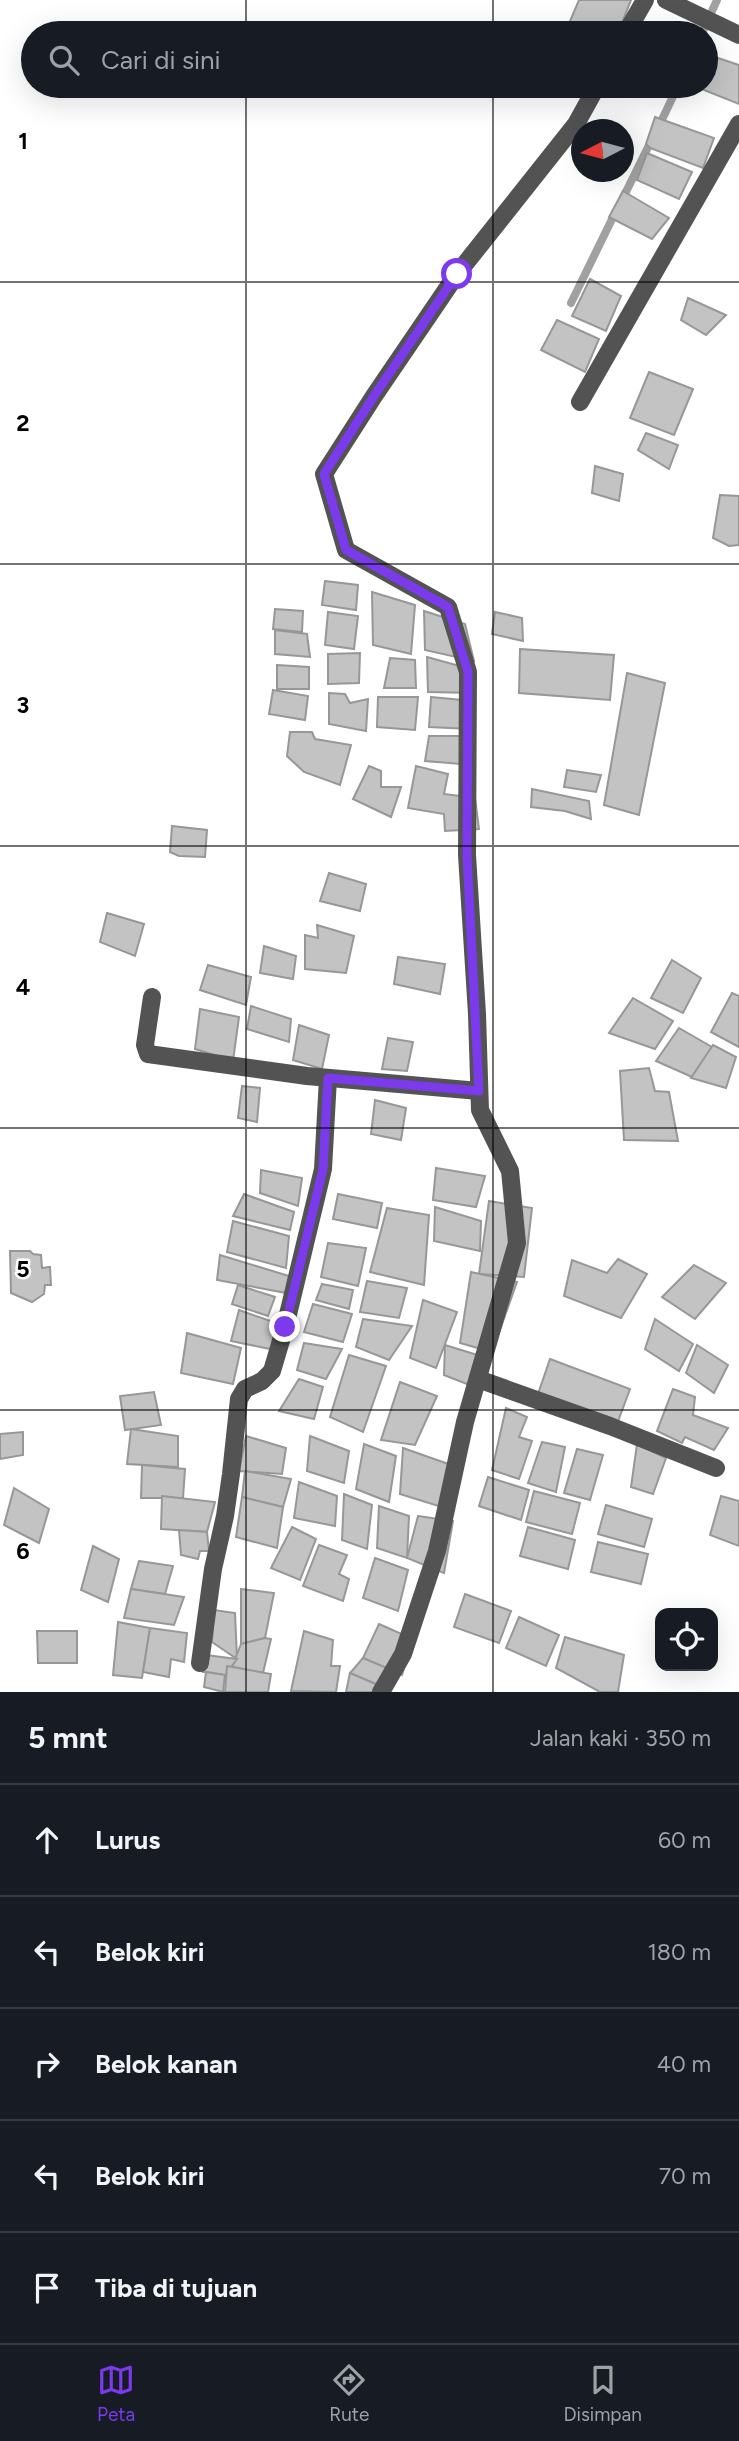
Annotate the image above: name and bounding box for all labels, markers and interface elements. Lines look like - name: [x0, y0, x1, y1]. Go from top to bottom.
- search box: [21, 21, 718, 98]
- icon: search: [45, 41, 83, 79]
- text: Cari di sini: [101, 44, 221, 76]
- north arrow: [571, 119, 634, 182]
- text: 1: [18, 127, 28, 155]
- route start: [441, 258, 472, 289]
- text: 2: [16, 409, 30, 437]
- text: 3: [17, 691, 29, 719]
- text: 4: [16, 973, 30, 1001]
- text: 5: [16, 1255, 30, 1283]
- route end: [269, 1311, 300, 1342]
- text: 6: [16, 1537, 30, 1565]
- map controls: [655, 1608, 718, 1671]
- button: locate: [655, 1608, 718, 1671]
- text: 5 mnt: [28, 1719, 108, 1756]
- text: Jalan kaki · 350 m: [530, 1724, 711, 1752]
- icon: ahead: [28, 1821, 66, 1859]
- text: Lurus: [95, 1824, 160, 1856]
- text: 60 m: [658, 1826, 711, 1854]
- icon: left: [28, 1933, 66, 1971]
- text: Belok kiri: [95, 1936, 204, 1968]
- text: 180 m: [647, 1938, 711, 1966]
- icon: right: [28, 2045, 66, 2083]
- text: Belok kanan: [95, 2048, 238, 2080]
- text: 40 m: [657, 2050, 711, 2078]
- icon: left: [28, 2157, 66, 2195]
- text: Belok kiri: [95, 2160, 204, 2192]
- text: 70 m: [659, 2162, 711, 2190]
- icon: arrive: [28, 2269, 66, 2307]
- text: Tiba di tujuan: [95, 2272, 257, 2304]
- tab: Peta: [97, 2361, 135, 2426]
- tab: Rute: [329, 2361, 369, 2426]
- tab: Disimpan: [563, 2361, 642, 2426]

